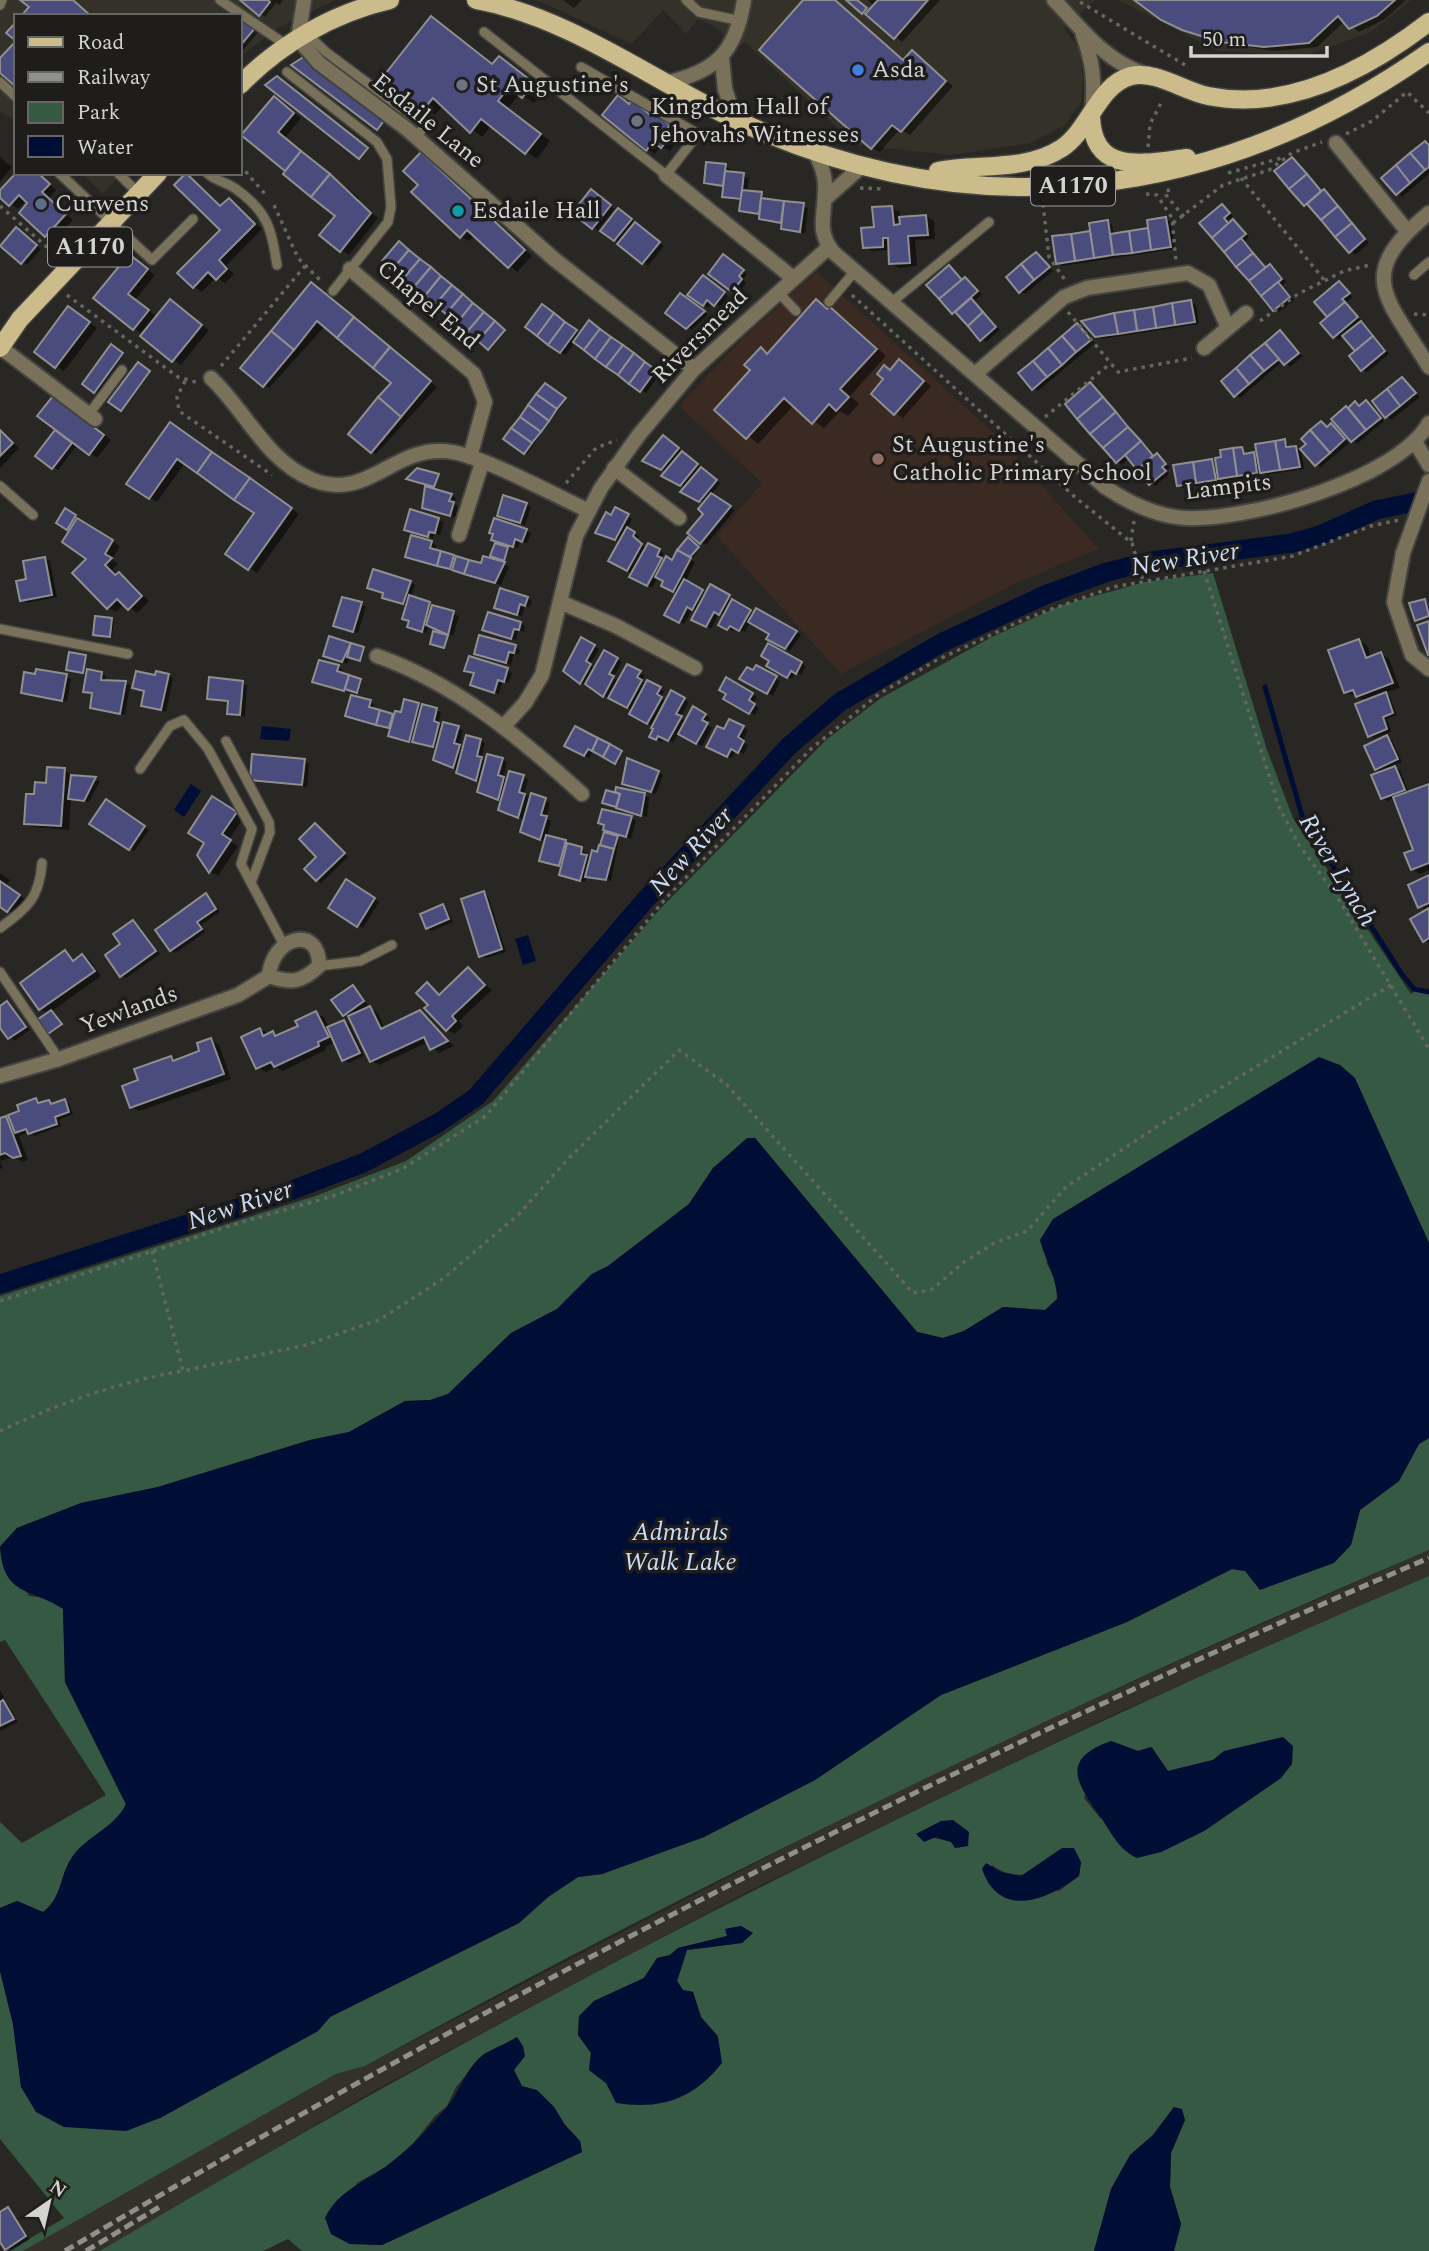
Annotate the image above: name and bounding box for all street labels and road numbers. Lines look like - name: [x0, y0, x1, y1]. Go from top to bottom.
- street label: Esdaile Lane: [364, 64, 492, 178]
- road number: A1170: [1031, 167, 1115, 206]
- road number: A1170: [48, 228, 132, 266]
- street label: Chapel End: [369, 251, 487, 359]
- street label: Riversmead: [643, 279, 757, 393]
- street label: Lampits: [1182, 464, 1274, 510]
- street label: Yewlands: [75, 976, 183, 1044]

